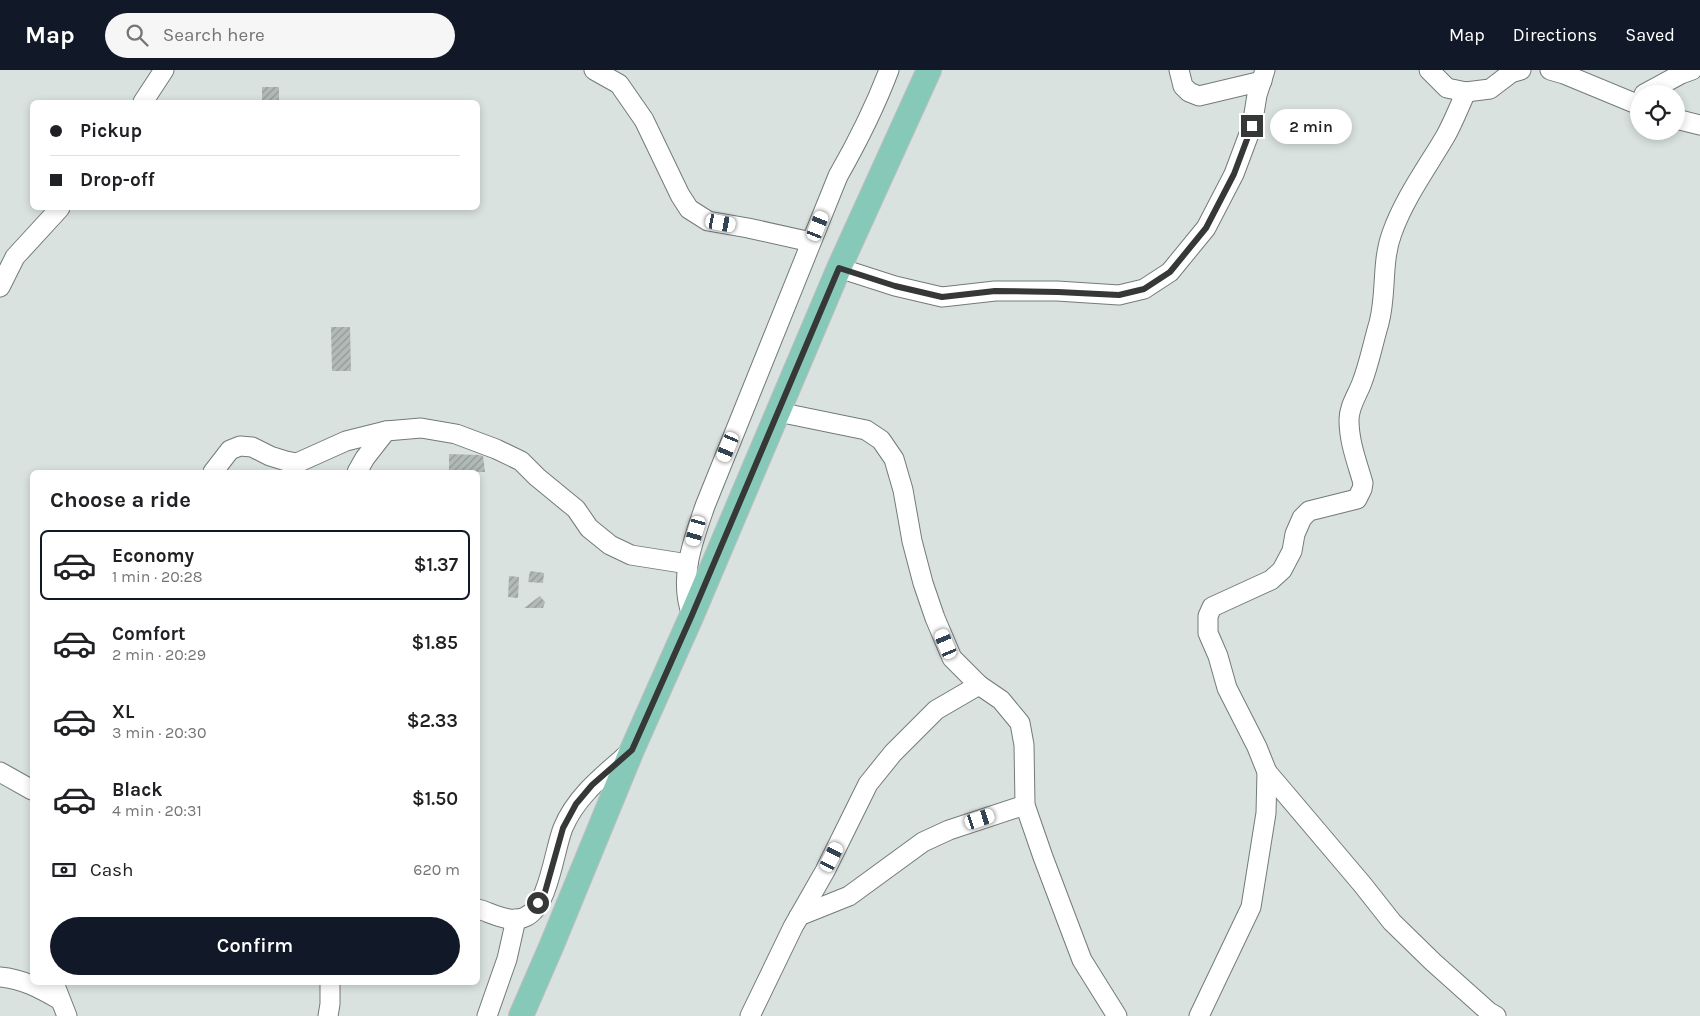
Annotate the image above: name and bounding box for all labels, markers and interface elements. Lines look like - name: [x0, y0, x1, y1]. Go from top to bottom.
- search box: [105, 13, 455, 58]
- text: Map: [25, 21, 75, 49]
- icon: search: [123, 21, 151, 49]
- text: Search here: [163, 24, 265, 46]
- text: Map: [1449, 24, 1485, 46]
- text: Directions: [1513, 24, 1597, 46]
- text: Saved: [1625, 24, 1675, 46]
- map controls: [1630, 85, 1685, 140]
- button: locate: [1630, 85, 1685, 140]
- callout: 2 min: [1270, 108, 1352, 144]
- route end: [1241, 115, 1263, 137]
- text: 2 min: [1289, 117, 1333, 136]
- text: Pickup: [80, 120, 142, 142]
- text: Drop-off: [80, 169, 155, 191]
- car: [805, 209, 830, 243]
- car: [704, 213, 737, 233]
- car: [715, 430, 740, 464]
- text: Choose a ride: [50, 487, 191, 513]
- car: [684, 515, 707, 547]
- icon: car: [52, 543, 97, 588]
- text: Economy: [112, 545, 194, 567]
- text: $1.37: [414, 554, 458, 576]
- text: 1 min · 20:28: [112, 567, 203, 586]
- icon: car: [52, 621, 97, 666]
- text: Comfort: [112, 623, 186, 645]
- car: [933, 627, 958, 661]
- text: $1.85: [412, 632, 458, 654]
- text: 2 min · 20:29: [112, 645, 206, 664]
- icon: car: [52, 699, 97, 744]
- text: XL: [112, 701, 134, 723]
- text: $2.33: [407, 710, 458, 732]
- text: 3 min · 20:30: [112, 723, 207, 742]
- icon: car: [52, 777, 97, 822]
- text: Black: [112, 779, 163, 801]
- text: $1.50: [412, 788, 458, 810]
- text: 4 min · 20:31: [112, 801, 202, 820]
- car: [963, 807, 996, 831]
- car: [818, 840, 845, 874]
- icon: cash: [50, 856, 78, 884]
- text: Cash: [90, 859, 134, 881]
- text: 620 m: [413, 860, 460, 879]
- route start: [527, 892, 549, 914]
- button: Confirm: [50, 917, 460, 975]

